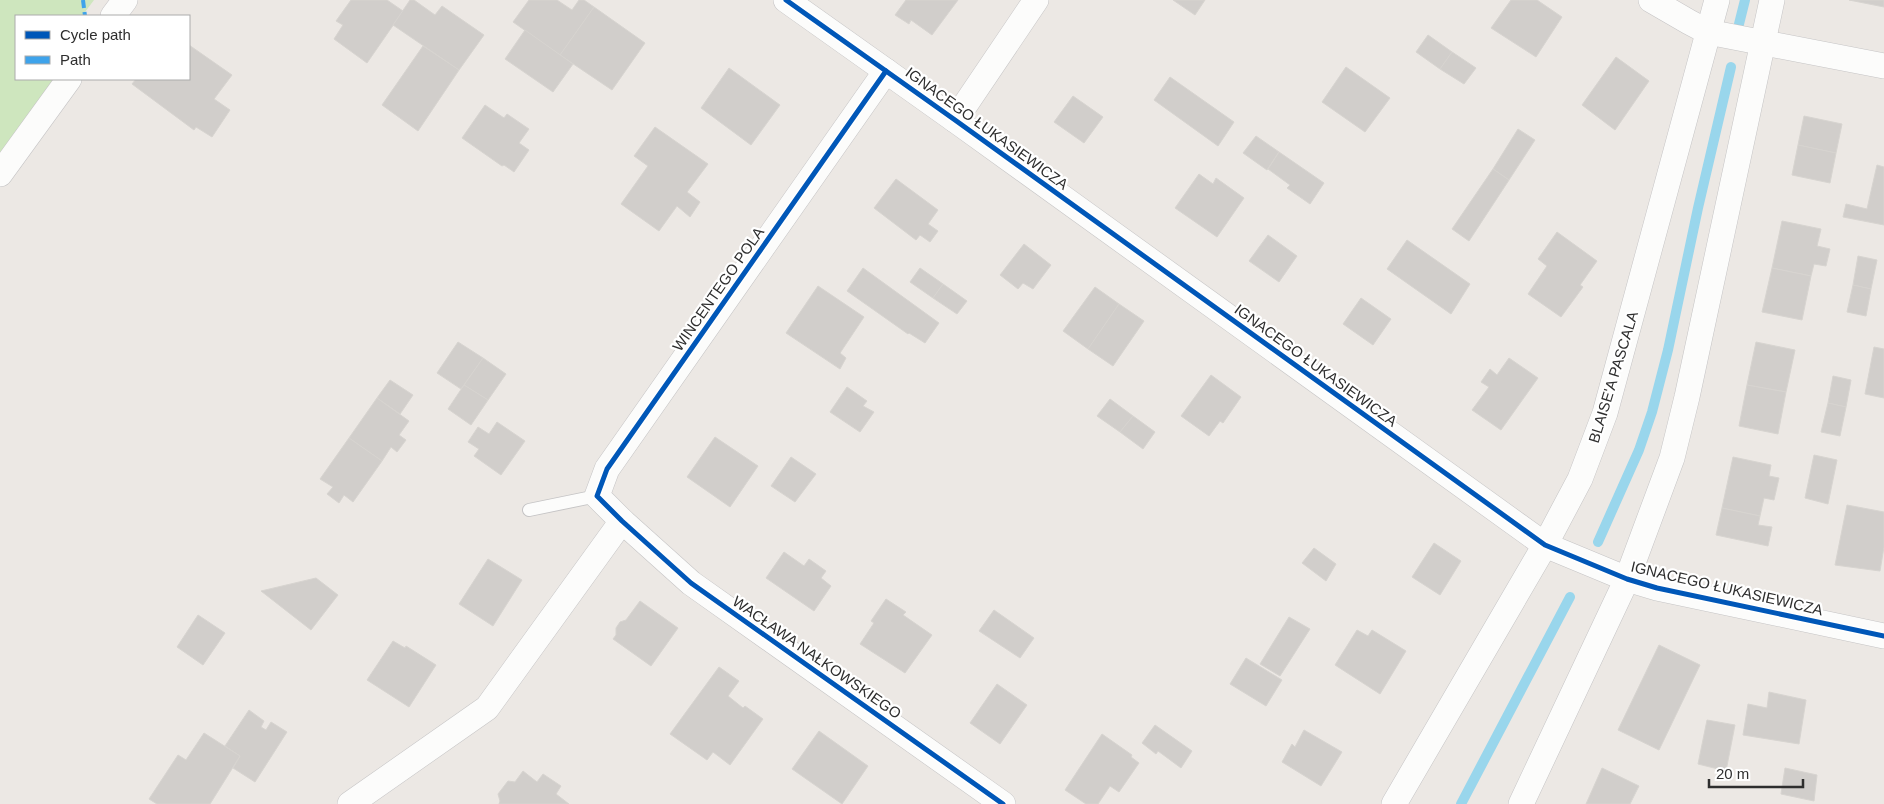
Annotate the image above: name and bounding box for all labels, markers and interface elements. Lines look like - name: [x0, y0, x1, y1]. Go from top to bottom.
- legend: [15, 15, 190, 80]
- text: Cycle path: [60, 26, 131, 43]
- text: Path: [60, 51, 91, 68]
- street label: IGNACEGO ŁUKASIEWICZA: [902, 63, 1072, 193]
- street label: WINCENTEGO POLA: [669, 224, 767, 354]
- street label: IGNACEGO ŁUKASIEWICZA: [1231, 300, 1401, 430]
- street label: BLAISE'A PASCALA: [1585, 309, 1641, 445]
- street label: IGNACEGO ŁUKASIEWICZA: [1629, 558, 1825, 618]
- street label: WACŁAWA NAŁKOWSKIEGO: [730, 592, 904, 722]
- scale bar: [1709, 756, 1803, 788]
- text: 20 m: [1716, 765, 1749, 782]

